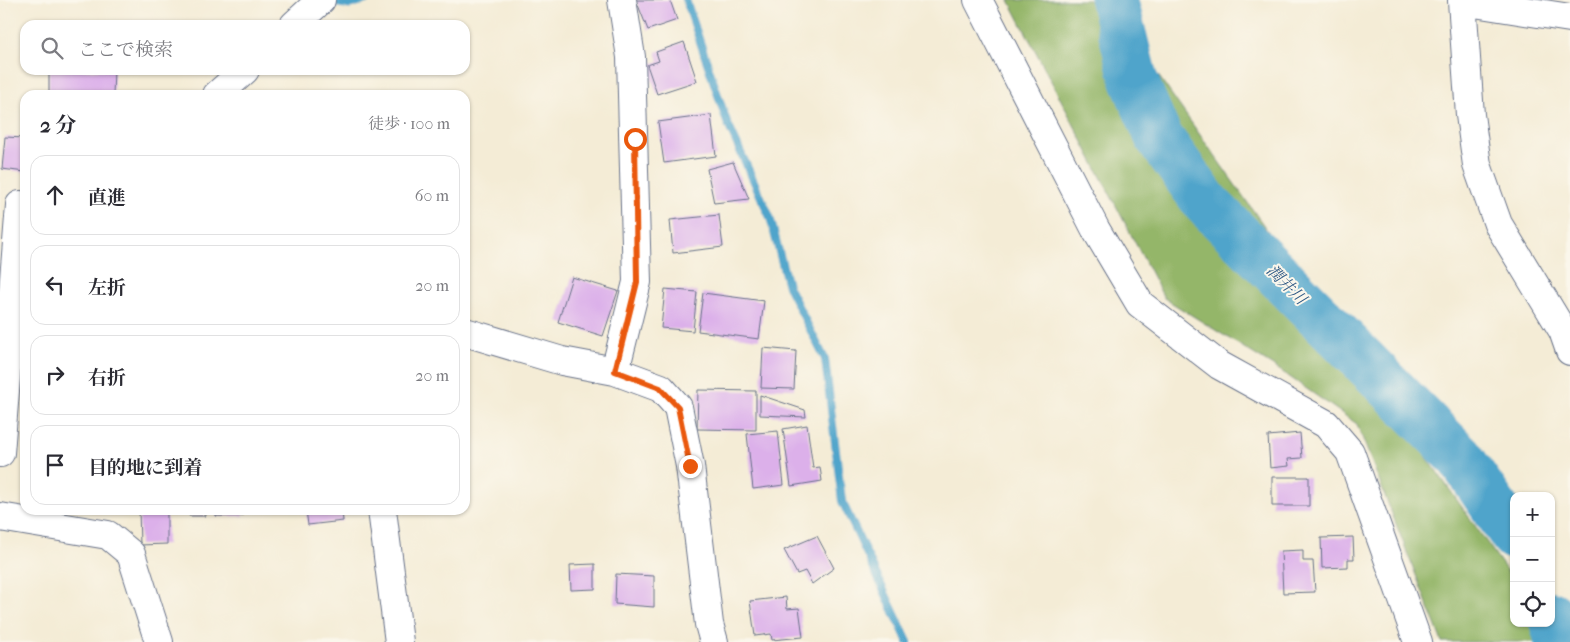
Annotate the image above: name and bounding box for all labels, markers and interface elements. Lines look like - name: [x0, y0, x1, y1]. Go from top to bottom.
- search box: [20, 20, 470, 75]
- icon: search: [38, 34, 66, 62]
- text: ここで検索: [78, 39, 173, 61]
- text: 2 分: [40, 113, 76, 137]
- text: 徒歩 · 100 m: [368, 114, 450, 133]
- route start: [624, 128, 647, 151]
- icon: ahead: [41, 181, 69, 209]
- text: 60 m: [415, 186, 449, 205]
- text: 直進: [88, 187, 126, 209]
- water label: 潤井川: [1263, 261, 1312, 309]
- icon: left: [41, 271, 69, 299]
- text: 20 m: [415, 276, 449, 295]
- text: 左折: [88, 277, 126, 299]
- icon: right: [41, 361, 69, 389]
- text: 20 m: [415, 366, 449, 385]
- text: 右折: [88, 367, 126, 389]
- icon: arrive: [41, 451, 69, 479]
- route end: [679, 455, 702, 478]
- text: 目的地に到着: [88, 457, 202, 479]
- map controls: [1510, 492, 1555, 627]
- button: +: [1510, 492, 1555, 537]
- button: −: [1510, 537, 1555, 582]
- button: locate: [1510, 582, 1555, 627]

